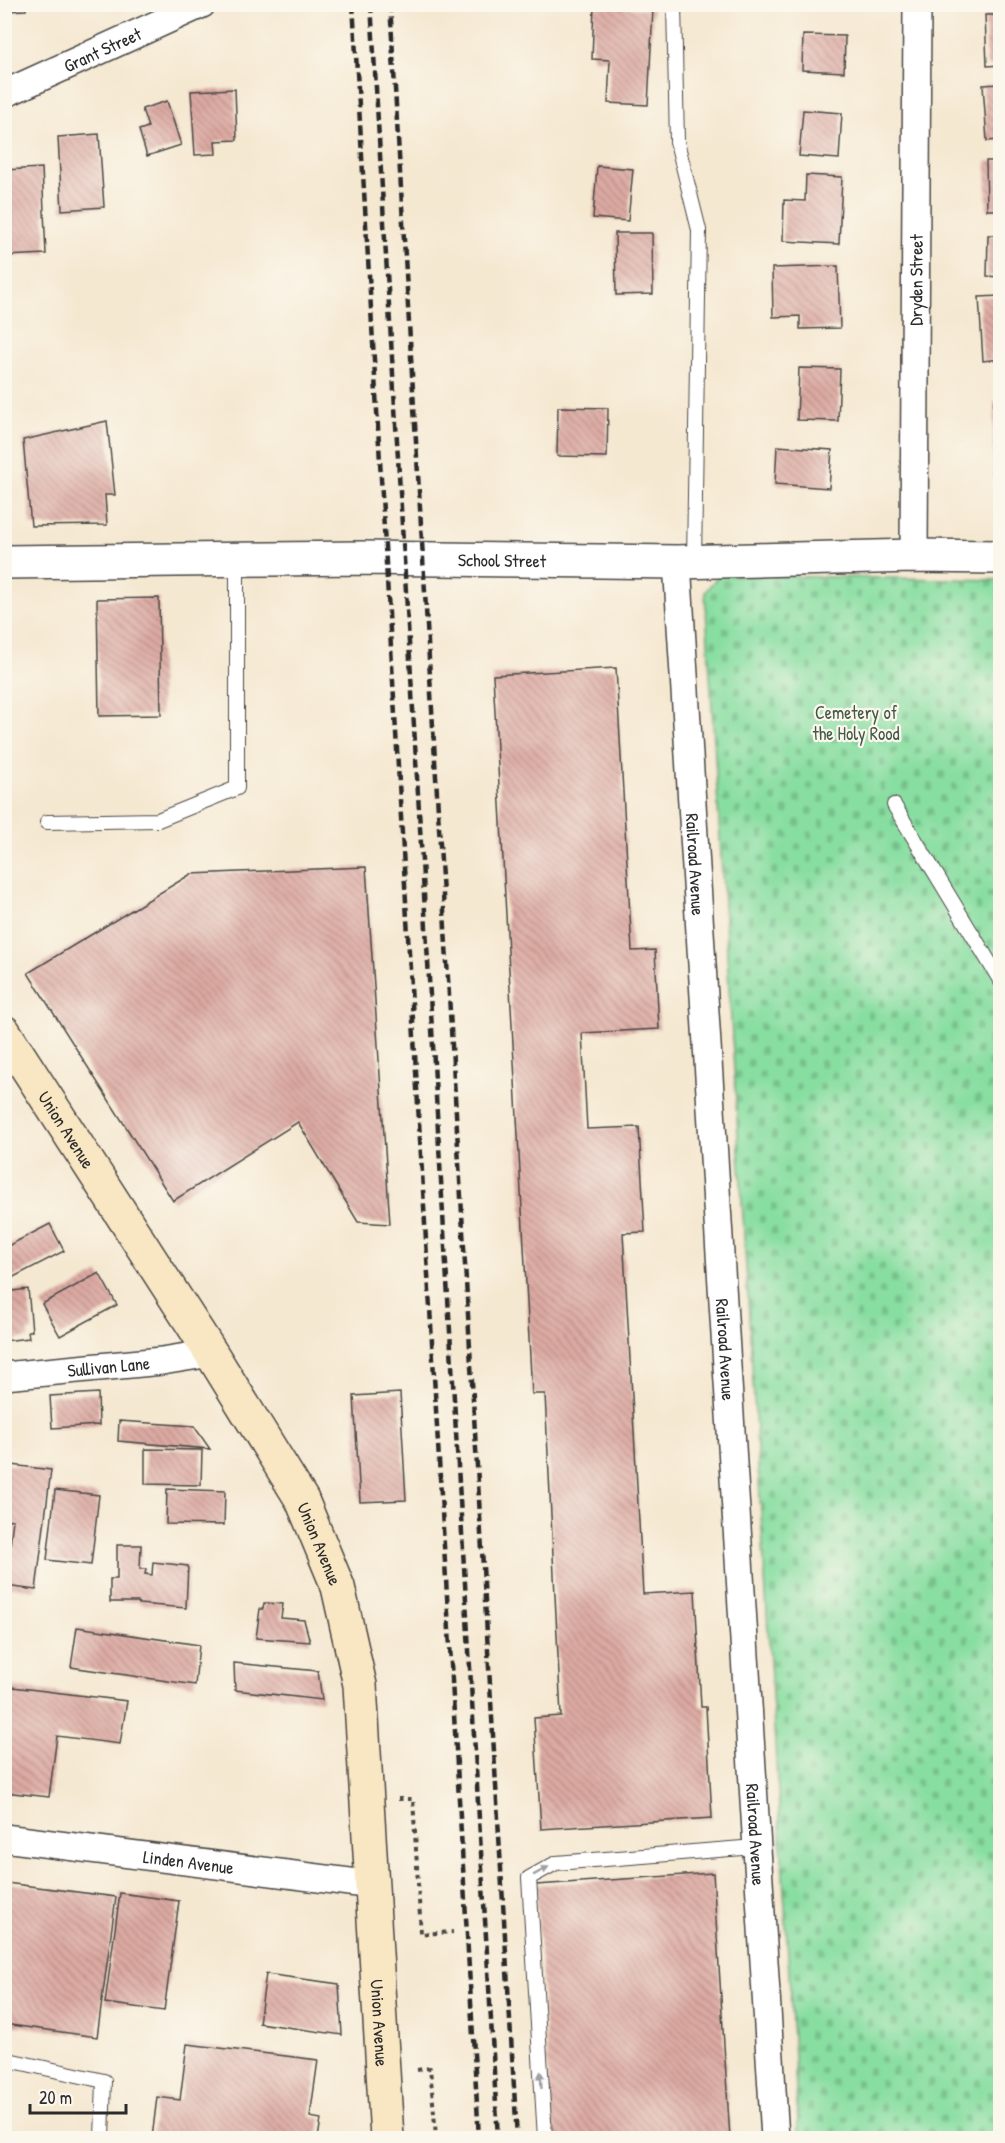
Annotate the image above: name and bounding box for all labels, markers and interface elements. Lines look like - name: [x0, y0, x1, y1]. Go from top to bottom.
- street label: Grant Street: [59, 20, 146, 78]
- street label: Dryden Street: [903, 233, 928, 326]
- street label: School Street: [458, 547, 547, 573]
- park label: Cemetery of the Holy Rood: [813, 700, 899, 746]
- street label: Railroad Avenue: [680, 813, 711, 916]
- street label: Union Avenue: [33, 1086, 101, 1173]
- street label: Railroad Avenue: [710, 1298, 742, 1401]
- street label: Sullivan Lane: [66, 1350, 151, 1382]
- street label: Union Avenue: [292, 1498, 348, 1589]
- street label: Railroad Avenue: [740, 1783, 772, 1886]
- street label: Linden Avenue: [142, 1843, 235, 1880]
- one-way arrow: [533, 1866, 550, 1876]
- street label: Union Avenue: [365, 1979, 395, 2067]
- one-way arrow: [536, 2071, 546, 2090]
- scale bar: [30, 2077, 126, 2115]
- text: 20 m: [39, 2085, 72, 2110]

